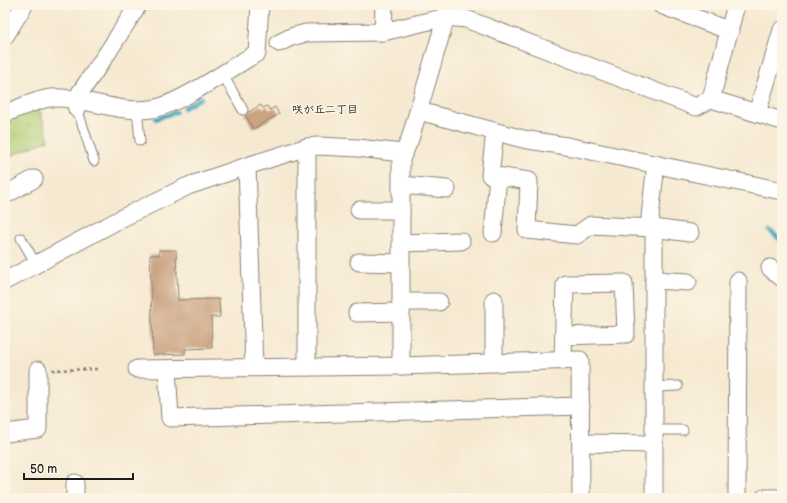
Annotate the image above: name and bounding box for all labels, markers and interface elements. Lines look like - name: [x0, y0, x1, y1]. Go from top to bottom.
- district label: 咲が丘二丁目: [292, 103, 358, 116]
- scale bar: [24, 455, 133, 481]
- text: 50 m: [30, 462, 57, 477]

